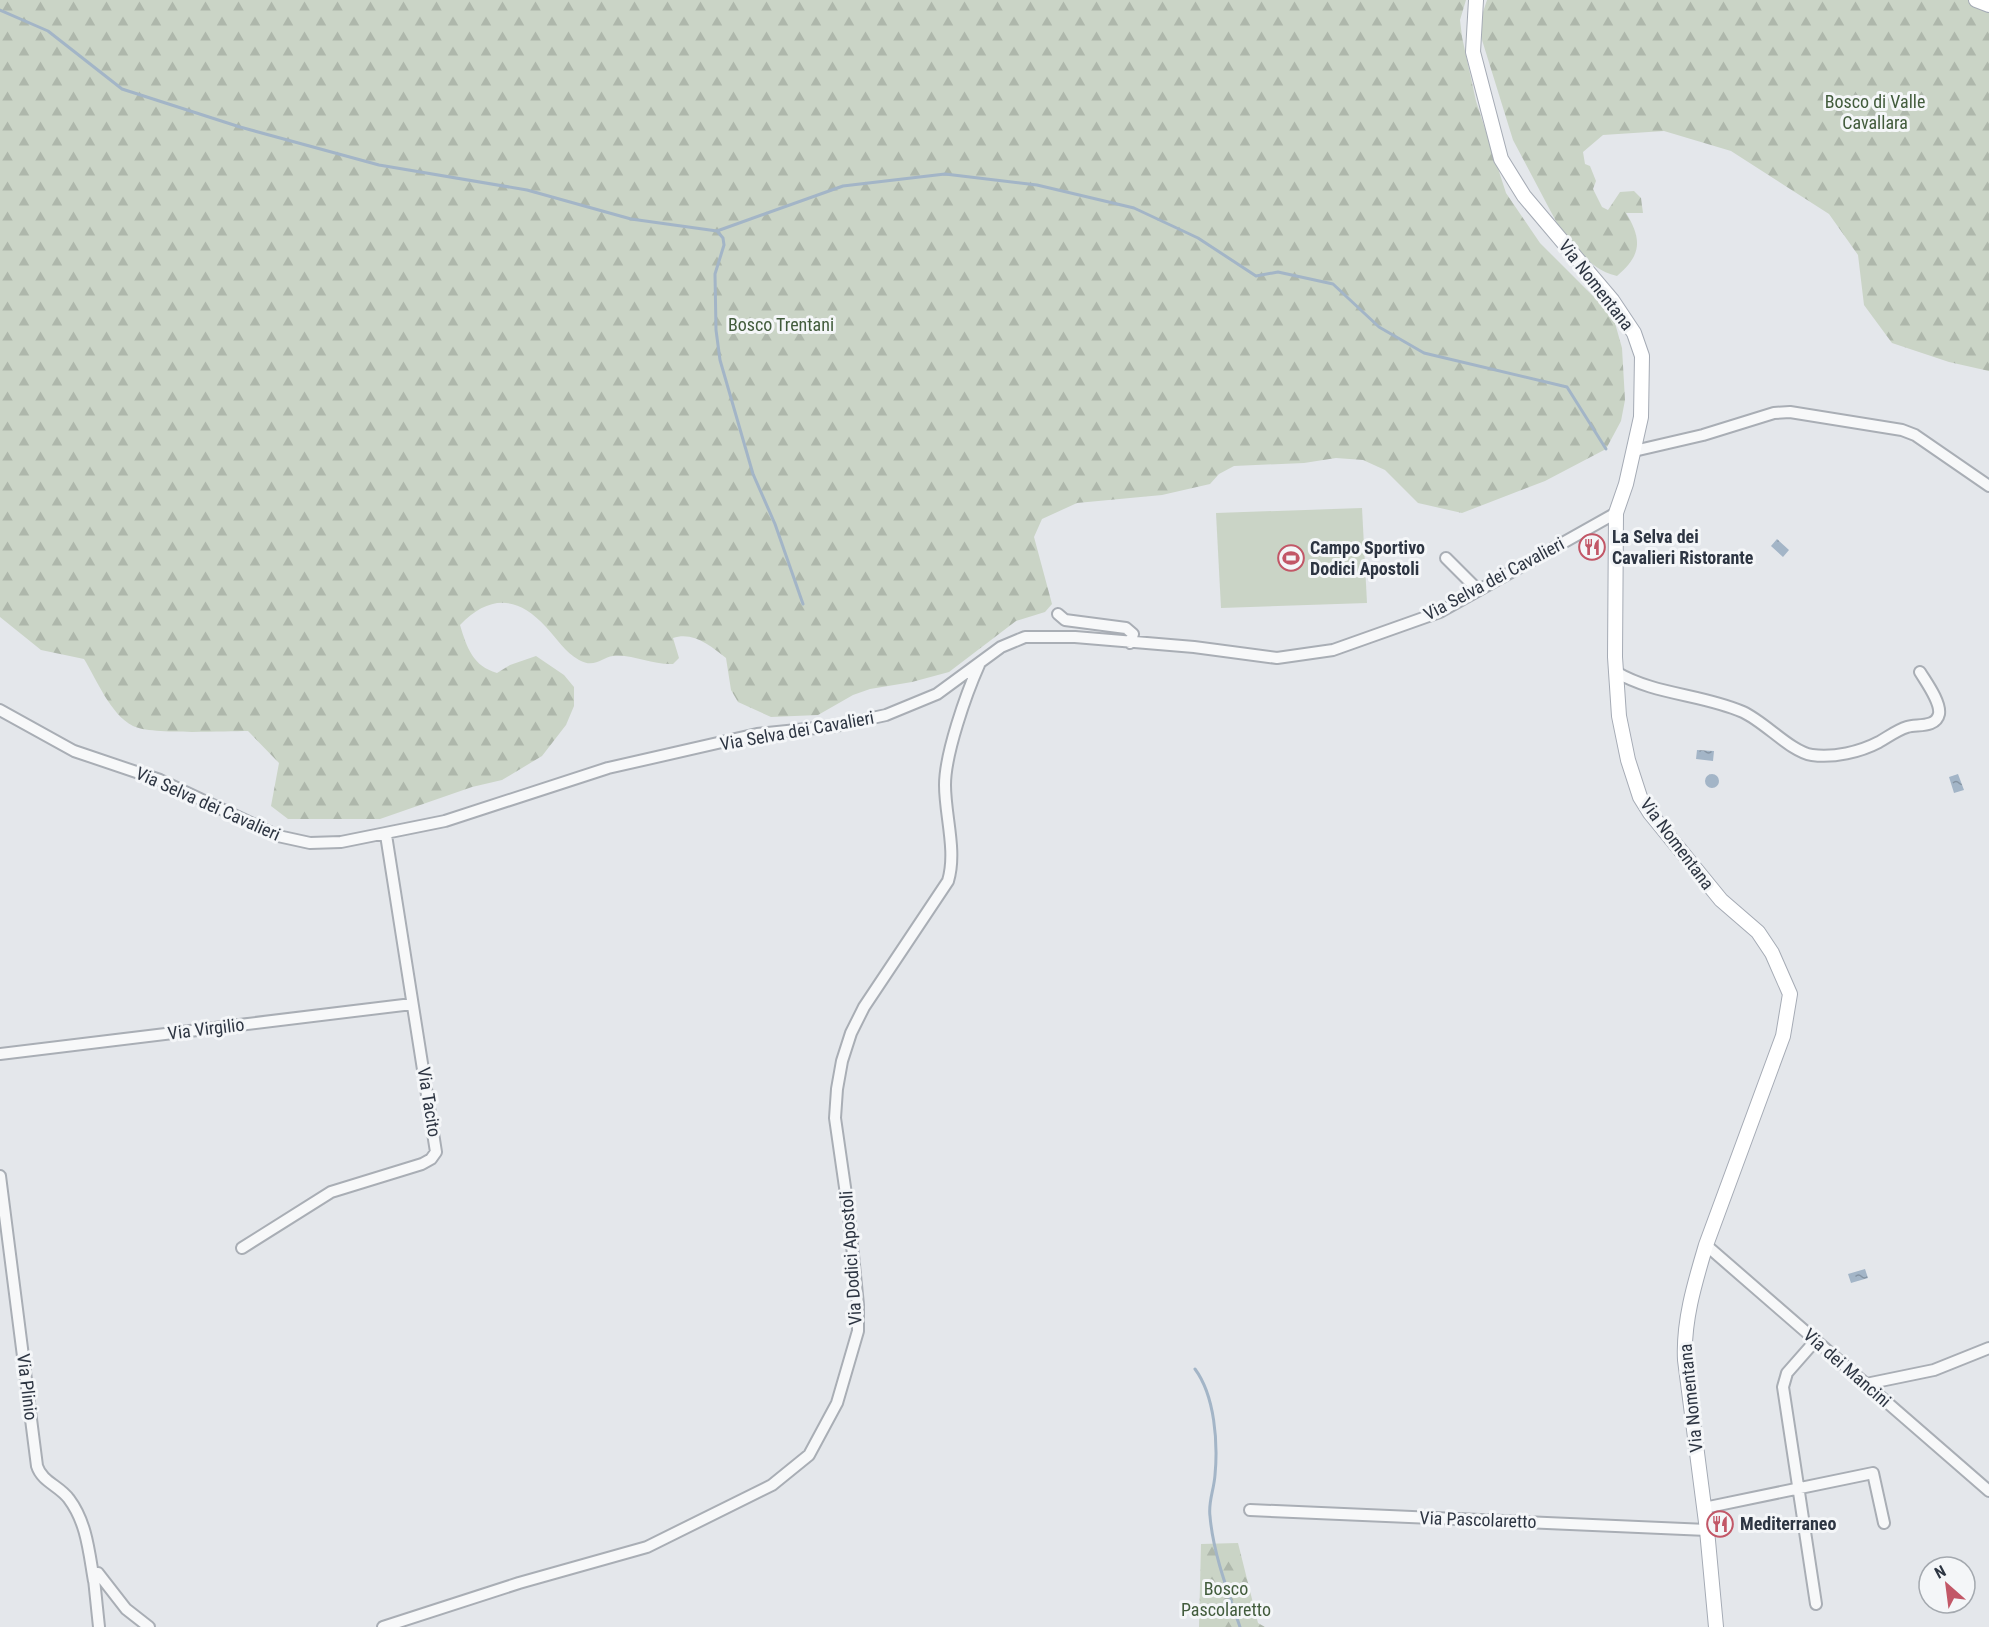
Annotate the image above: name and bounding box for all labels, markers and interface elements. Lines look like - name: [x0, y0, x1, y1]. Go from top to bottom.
- park label: Bosco di Valle Cavallara: [1825, 91, 1925, 133]
- street label: Via Nomentana: [1555, 235, 1638, 334]
- park label: Bosco Trentani: [728, 314, 834, 335]
- place label: La Selva dei Cavalieri Ristorante: [1612, 526, 1754, 568]
- restaurant icon: La Selva dei Cavalieri Ristorante: [1577, 532, 1607, 562]
- street label: Via Selva dei Cavalieri: [1420, 533, 1568, 624]
- place label: Campo Sportivo Dodici Apostoli: [1310, 537, 1425, 579]
- sports icon: Campo Sportivo Dodici Apostoli: [1276, 543, 1306, 573]
- street label: Via Selva dei Cavalieri: [718, 707, 876, 754]
- street label: Via Selva dei Cavalieri: [133, 762, 284, 845]
- street label: Via Nomentana: [1636, 794, 1719, 894]
- street label: Via Virgilio: [167, 1013, 245, 1044]
- street label: Via Tacito: [414, 1066, 445, 1138]
- street label: Via Dodici Apostoli: [835, 1190, 866, 1326]
- street label: Via dei Mancini: [1799, 1324, 1895, 1411]
- street label: Via Nomentana: [1674, 1343, 1707, 1453]
- street label: Via Plinio: [13, 1352, 42, 1422]
- street label: Via Pascolaretto: [1419, 1507, 1537, 1532]
- restaurant icon: Mediterraneo: [1705, 1509, 1735, 1539]
- place label: Mediterraneo: [1740, 1513, 1836, 1534]
- north arrow: [1917, 1555, 1977, 1615]
- text: N: [1931, 1562, 1949, 1583]
- park label: Bosco Pascolaretto: [1181, 1578, 1271, 1620]

